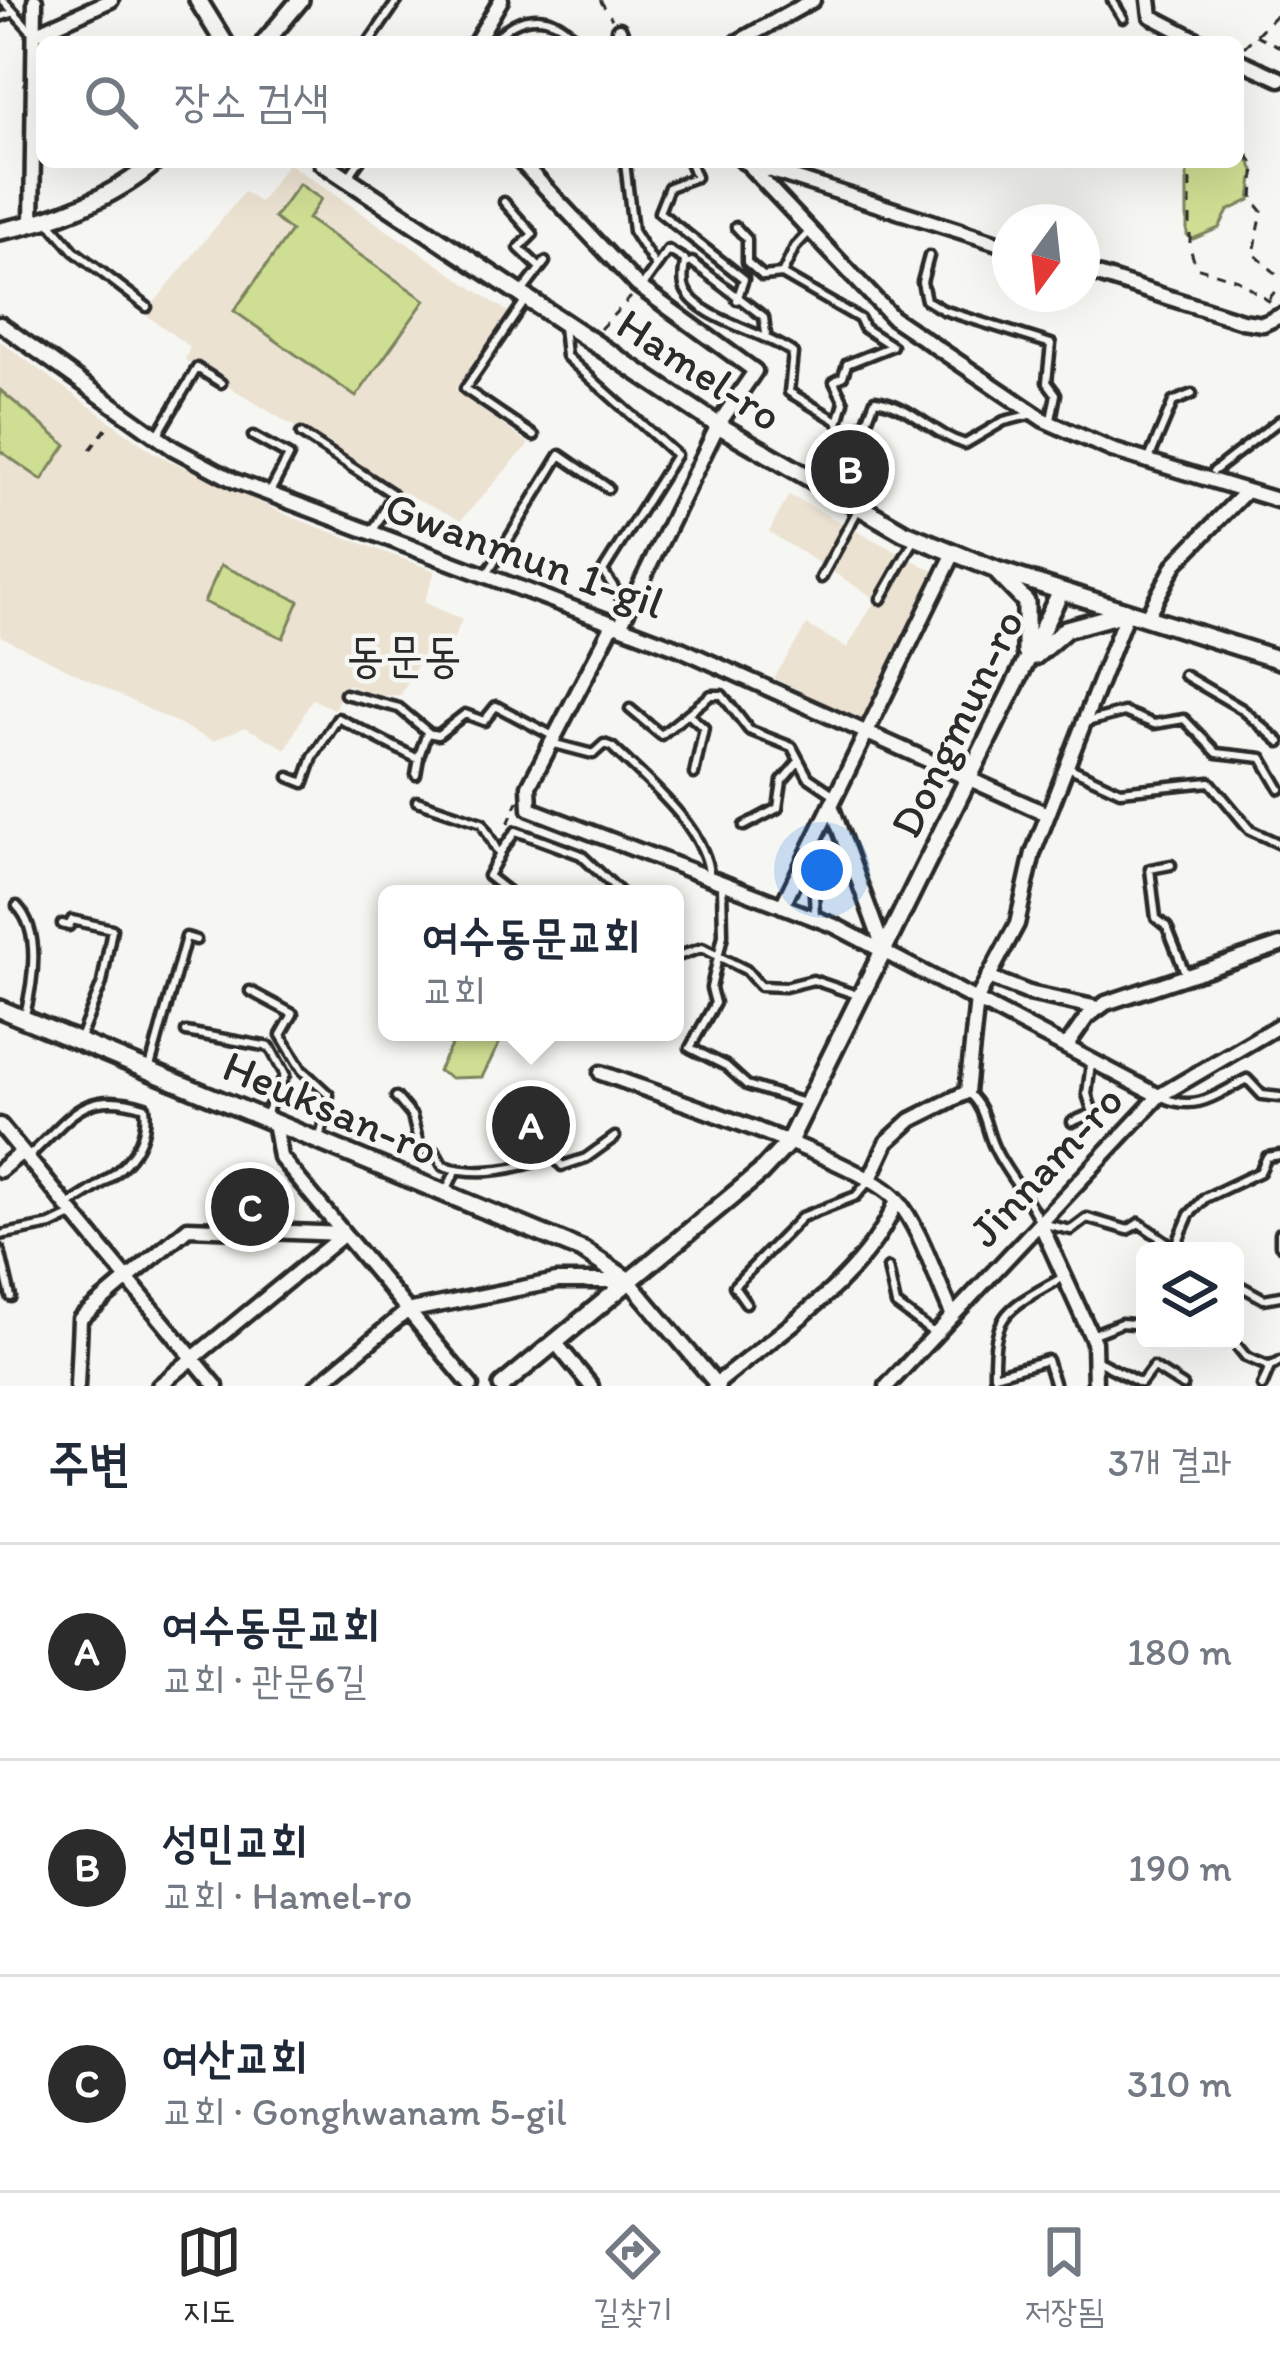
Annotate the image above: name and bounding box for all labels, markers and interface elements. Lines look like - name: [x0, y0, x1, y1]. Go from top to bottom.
- search box: [36, 36, 1244, 168]
- icon: search: [78, 69, 144, 135]
- text: 장소 검색: [174, 73, 329, 127]
- north arrow: [992, 204, 1100, 312]
- street label: Hamel-ro: [608, 296, 792, 442]
- pin: B: [811, 424, 889, 514]
- street label: Gwanmun 1-gil: [378, 479, 672, 630]
- street label: Dongmun-ro: [878, 600, 1034, 846]
- district label: 동문동: [346, 625, 462, 683]
- your location: [792, 840, 852, 900]
- popup: [378, 885, 684, 1041]
- text: 여수동문교회: [422, 909, 640, 963]
- text: 교회: [422, 967, 485, 1014]
- street label: Heuksan-ro: [215, 1038, 447, 1176]
- street label: Jinnam-ro: [956, 1073, 1134, 1257]
- pin: A: [492, 1080, 570, 1170]
- pin: C: [211, 1162, 289, 1252]
- map controls: [1136, 1242, 1244, 1350]
- button: layers: [1136, 1242, 1244, 1350]
- text: 주변: [48, 1432, 130, 1493]
- text: 3개 결과: [1108, 1439, 1232, 1486]
- text: 여수동문교회: [162, 1598, 379, 1652]
- text: A: [75, 1628, 99, 1675]
- text: 180 m: [1127, 1628, 1232, 1675]
- text: 교회 · 관문6길: [162, 1656, 366, 1703]
- text: 성민교회: [162, 1814, 307, 1868]
- text: B: [74, 1844, 100, 1891]
- text: 190 m: [1128, 1844, 1232, 1891]
- text: 교회 · Hamel-ro: [162, 1872, 412, 1919]
- text: 여산교회: [162, 2030, 307, 2084]
- text: C: [74, 2060, 100, 2107]
- text: 310 m: [1127, 2060, 1232, 2107]
- text: 교회 · Gonghwanam 5-gil: [162, 2088, 567, 2135]
- tab: 지도: [176, 2219, 242, 2333]
- tab: 길찾기: [593, 2219, 673, 2333]
- tab: 저장됨: [1025, 2219, 1104, 2333]

